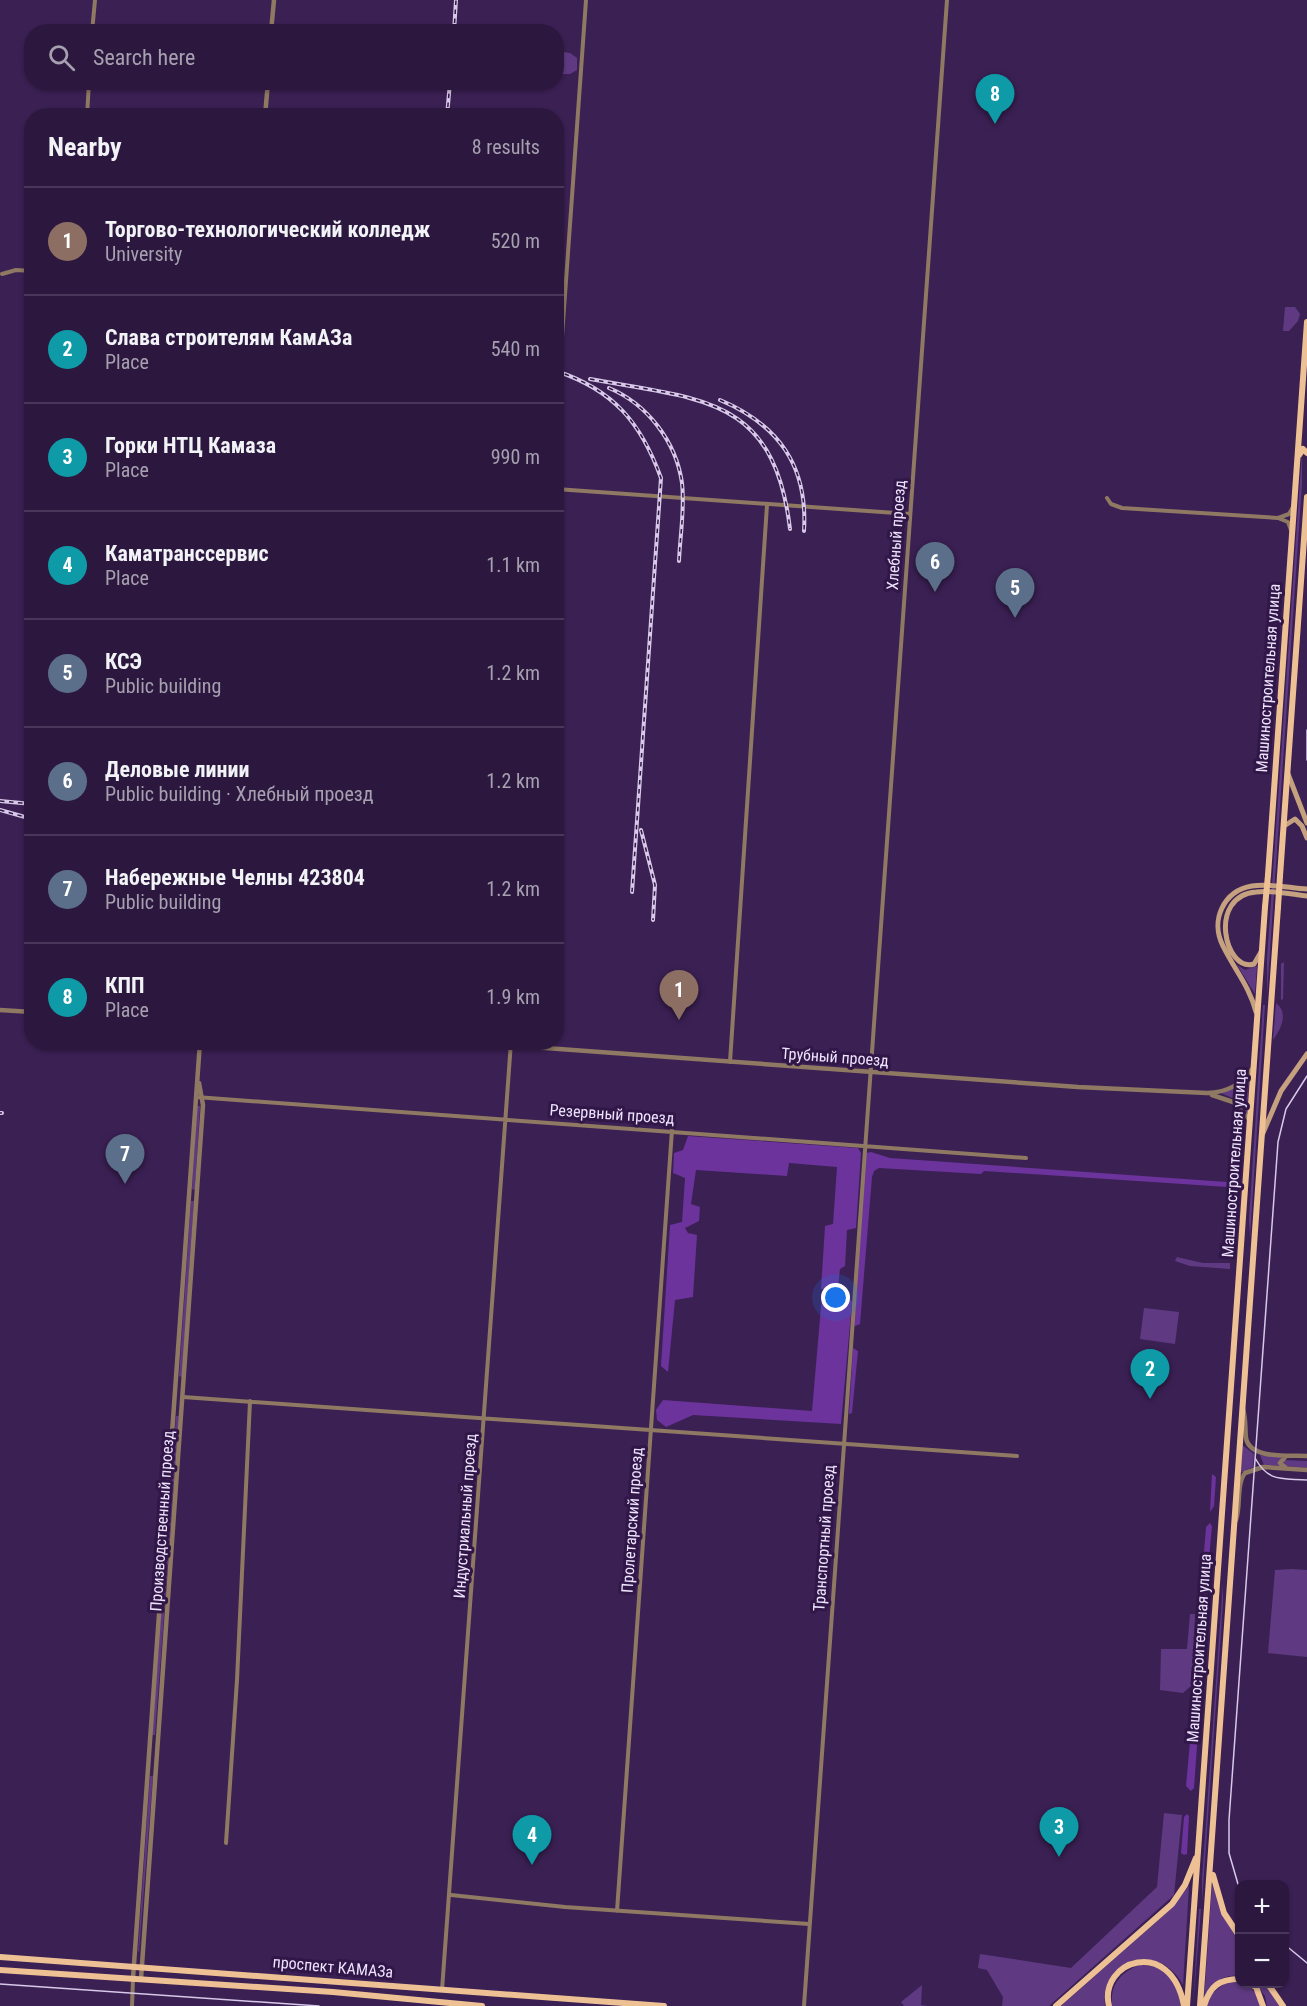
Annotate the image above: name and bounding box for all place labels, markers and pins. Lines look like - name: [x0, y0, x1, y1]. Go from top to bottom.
- pin: 8: [976, 74, 1014, 124]
- pin: 6: [916, 542, 954, 592]
- pin: 5: [996, 568, 1034, 618]
- pin: 1: [660, 970, 698, 1020]
- pin: 7: [106, 1134, 144, 1184]
- pin: 2: [1130, 1350, 1170, 1399]
- pin: 3: [1040, 1808, 1078, 1857]
- pin: 4: [512, 1816, 552, 1865]

